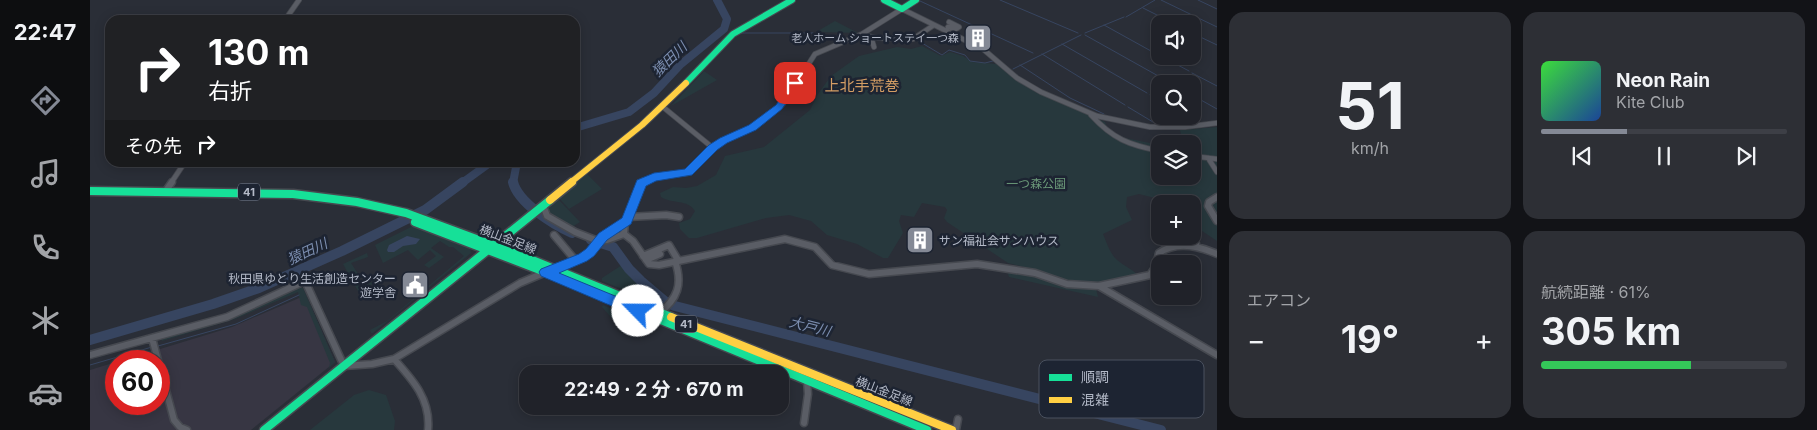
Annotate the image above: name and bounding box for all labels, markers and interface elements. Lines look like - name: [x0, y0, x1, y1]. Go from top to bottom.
- map controls: [1151, 15, 1201, 305]
- button: sound: [1151, 15, 1201, 65]
- text: 22:47: [14, 19, 76, 45]
- building icon: 老人ホーム ショートステイ一つ森: [963, 23, 993, 53]
- text: 130 m: [208, 31, 310, 73]
- place label: 老人ホーム ショートステイ一つ森: [791, 31, 959, 45]
- icon: right: [125, 35, 190, 100]
- water label: 猿田川: [648, 37, 691, 80]
- pin: [774, 62, 816, 104]
- text: 51: [1335, 66, 1405, 145]
- icon: arrive: [781, 69, 809, 97]
- text: Neon Rain: [1616, 69, 1710, 92]
- button: search: [1151, 75, 1201, 125]
- district label: 上北手荒巻: [824, 76, 900, 95]
- text: 右折: [208, 78, 252, 104]
- icon: directions: [28, 83, 63, 118]
- text: Kite Club: [1616, 92, 1685, 112]
- icon: right: [192, 130, 220, 158]
- text: その先: [125, 135, 182, 158]
- button: layers: [1151, 135, 1201, 185]
- text: km/h: [1351, 138, 1389, 158]
- icon: previous: [1568, 142, 1596, 170]
- icon: pause: [1650, 142, 1678, 170]
- icon: next: [1732, 142, 1760, 170]
- icon: music: [28, 156, 63, 191]
- park label: 一つ森公園: [1006, 176, 1066, 191]
- road number: 41: [238, 183, 260, 200]
- button: +: [1151, 195, 1201, 245]
- street label: 横山金足線: [477, 221, 539, 257]
- building icon: サン福祉会サンハウス: [905, 225, 935, 255]
- icon: phone: [28, 230, 63, 265]
- place label: サン福祉会サンハウス: [939, 233, 1059, 248]
- water label: 猿田川: [284, 234, 331, 268]
- button: −: [1151, 255, 1201, 305]
- public building icon: 秋田県ゆとり生活創造センター 遊学舎: [400, 270, 430, 300]
- place label: 秋田県ゆとり生活創造センター 遊学舎: [228, 271, 396, 300]
- text: 航続距離 · 61%: [1541, 282, 1651, 302]
- position arrow: [611, 284, 663, 336]
- text: エアコン: [1247, 290, 1311, 310]
- icon: climate: [28, 303, 63, 338]
- text: 305 km: [1541, 308, 1681, 354]
- water label: 大戸川: [788, 313, 834, 340]
- road number: 41: [675, 316, 697, 332]
- text: 19°: [1341, 316, 1399, 362]
- text: −: [1247, 323, 1266, 357]
- text: +: [1474, 323, 1493, 357]
- speed limit sign: 60: [105, 350, 170, 415]
- legend: [1039, 360, 1204, 418]
- text: 順調: [1081, 368, 1109, 385]
- street label: 横山金足線: [853, 373, 915, 409]
- icon: car: [28, 376, 63, 411]
- text: 22:49 · 2 分 · 670 m: [564, 378, 744, 401]
- text: 混雑: [1081, 391, 1109, 408]

